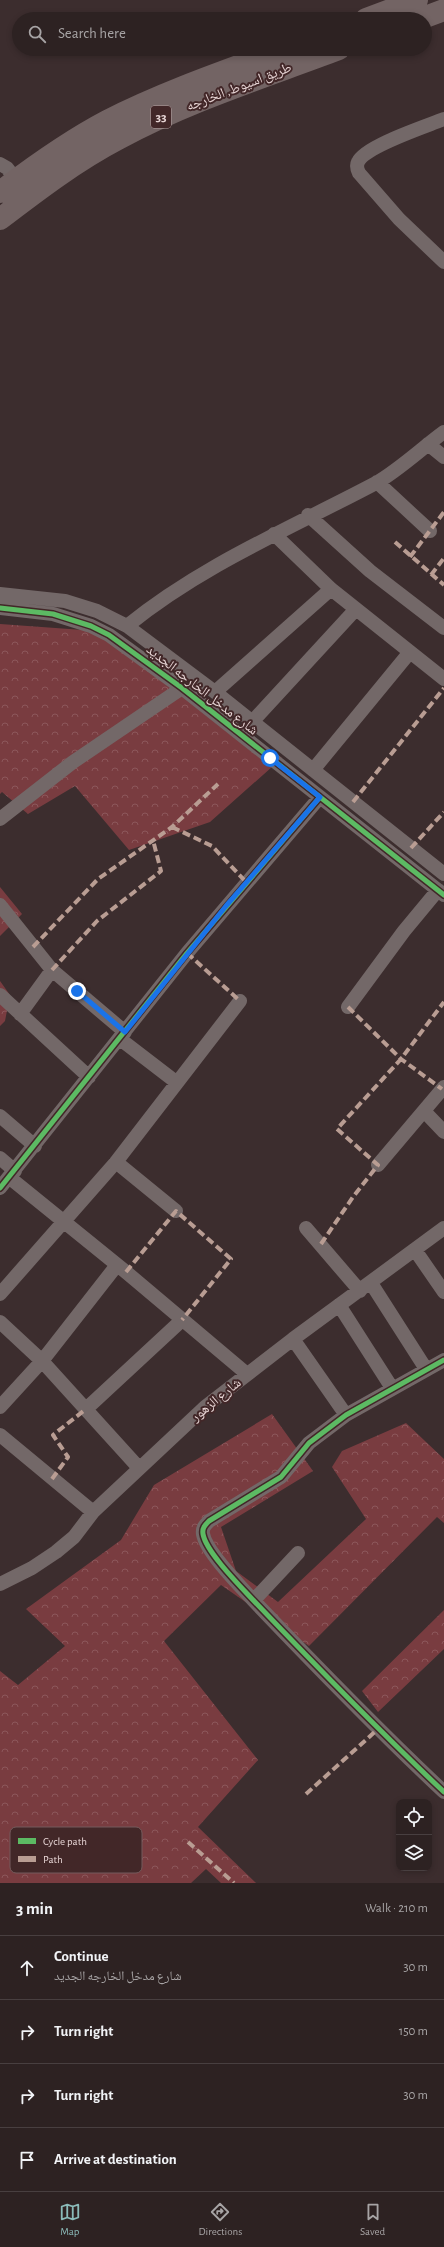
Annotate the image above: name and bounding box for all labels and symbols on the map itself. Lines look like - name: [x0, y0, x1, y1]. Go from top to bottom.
- street label: طريق اسيوط, الخارجه: [185, 61, 294, 115]
- road number: 33: [151, 106, 171, 128]
- street label: شارع مدخل الخارجه الجديد: [142, 642, 260, 739]
- route start: [261, 749, 279, 767]
- route end: [68, 982, 86, 1000]
- street label: شارع الزهور: [188, 1376, 245, 1426]
- legend: [10, 1827, 142, 1873]
- text: Cycle path: [43, 1836, 87, 1847]
- text: Path: [43, 1854, 63, 1865]

